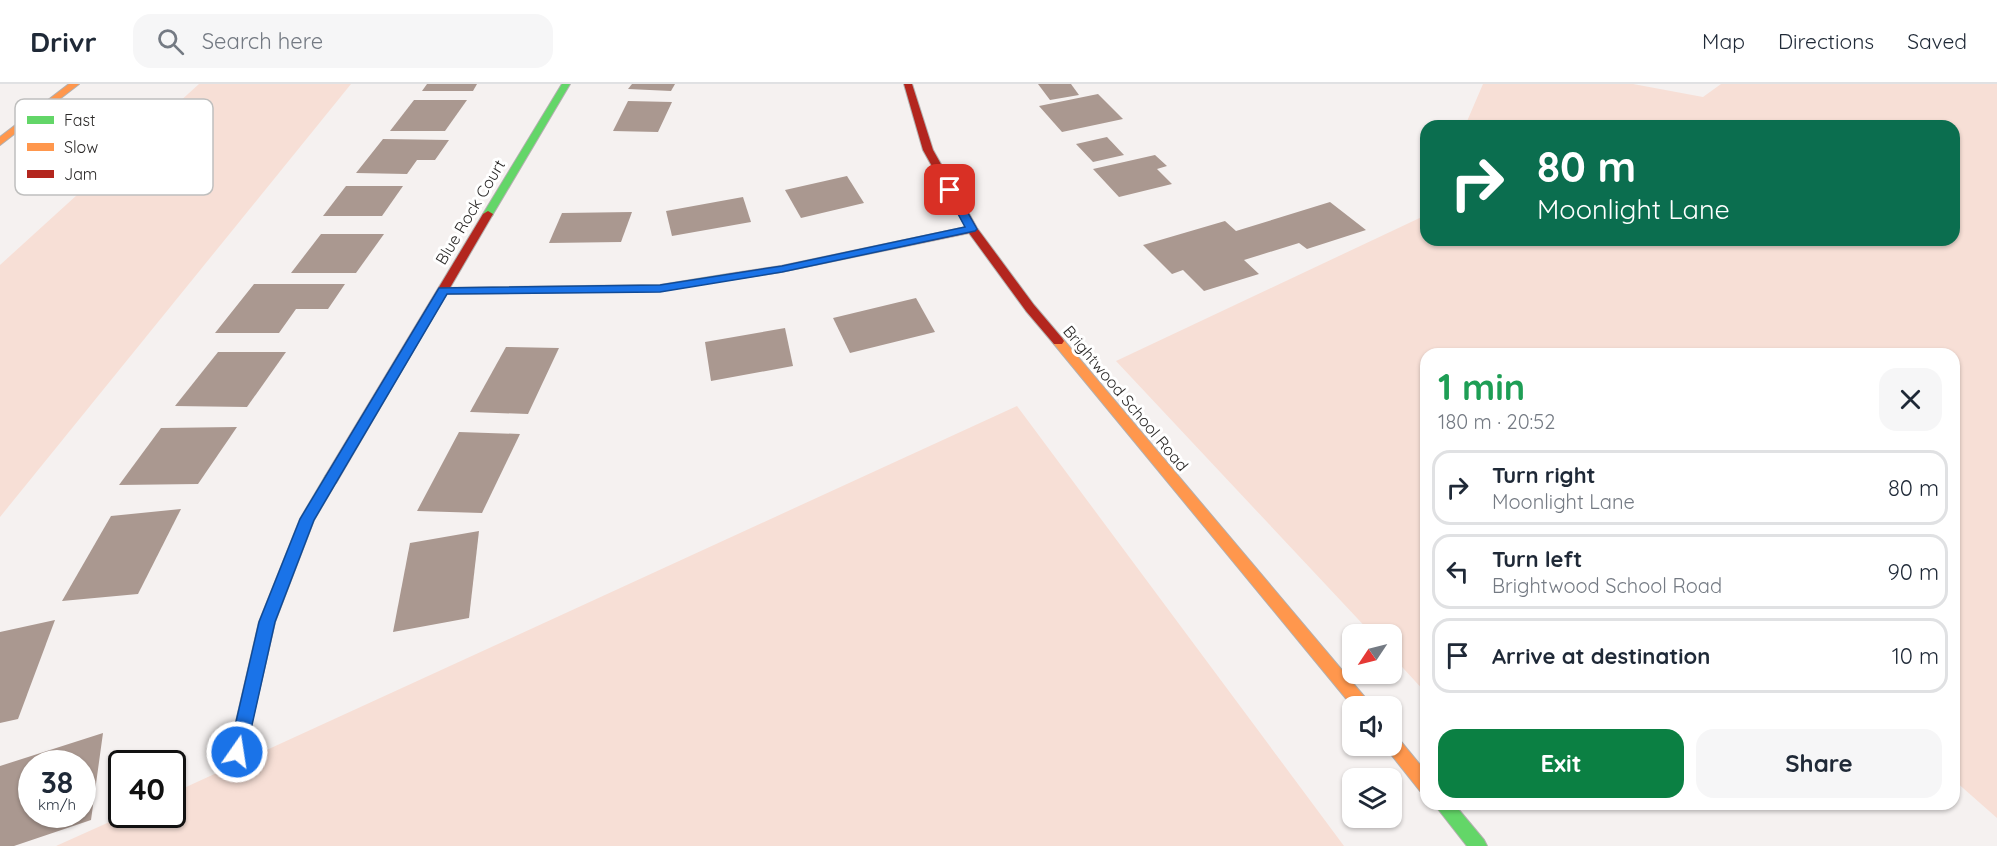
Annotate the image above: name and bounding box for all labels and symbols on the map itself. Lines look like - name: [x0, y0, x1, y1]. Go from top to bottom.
- legend: [15, 99, 213, 195]
- text: Fast: [64, 110, 95, 130]
- text: Slow: [64, 137, 98, 157]
- street label: Blue Rock Court: [431, 156, 509, 268]
- text: Jam: [64, 164, 97, 184]
- pin: [924, 164, 975, 215]
- street label: Brightwood School Road: [1059, 321, 1193, 475]
- north arrow: [1342, 624, 1402, 684]
- position arrow: [205, 720, 269, 784]
- speed limit sign: 40: [108, 750, 186, 828]

